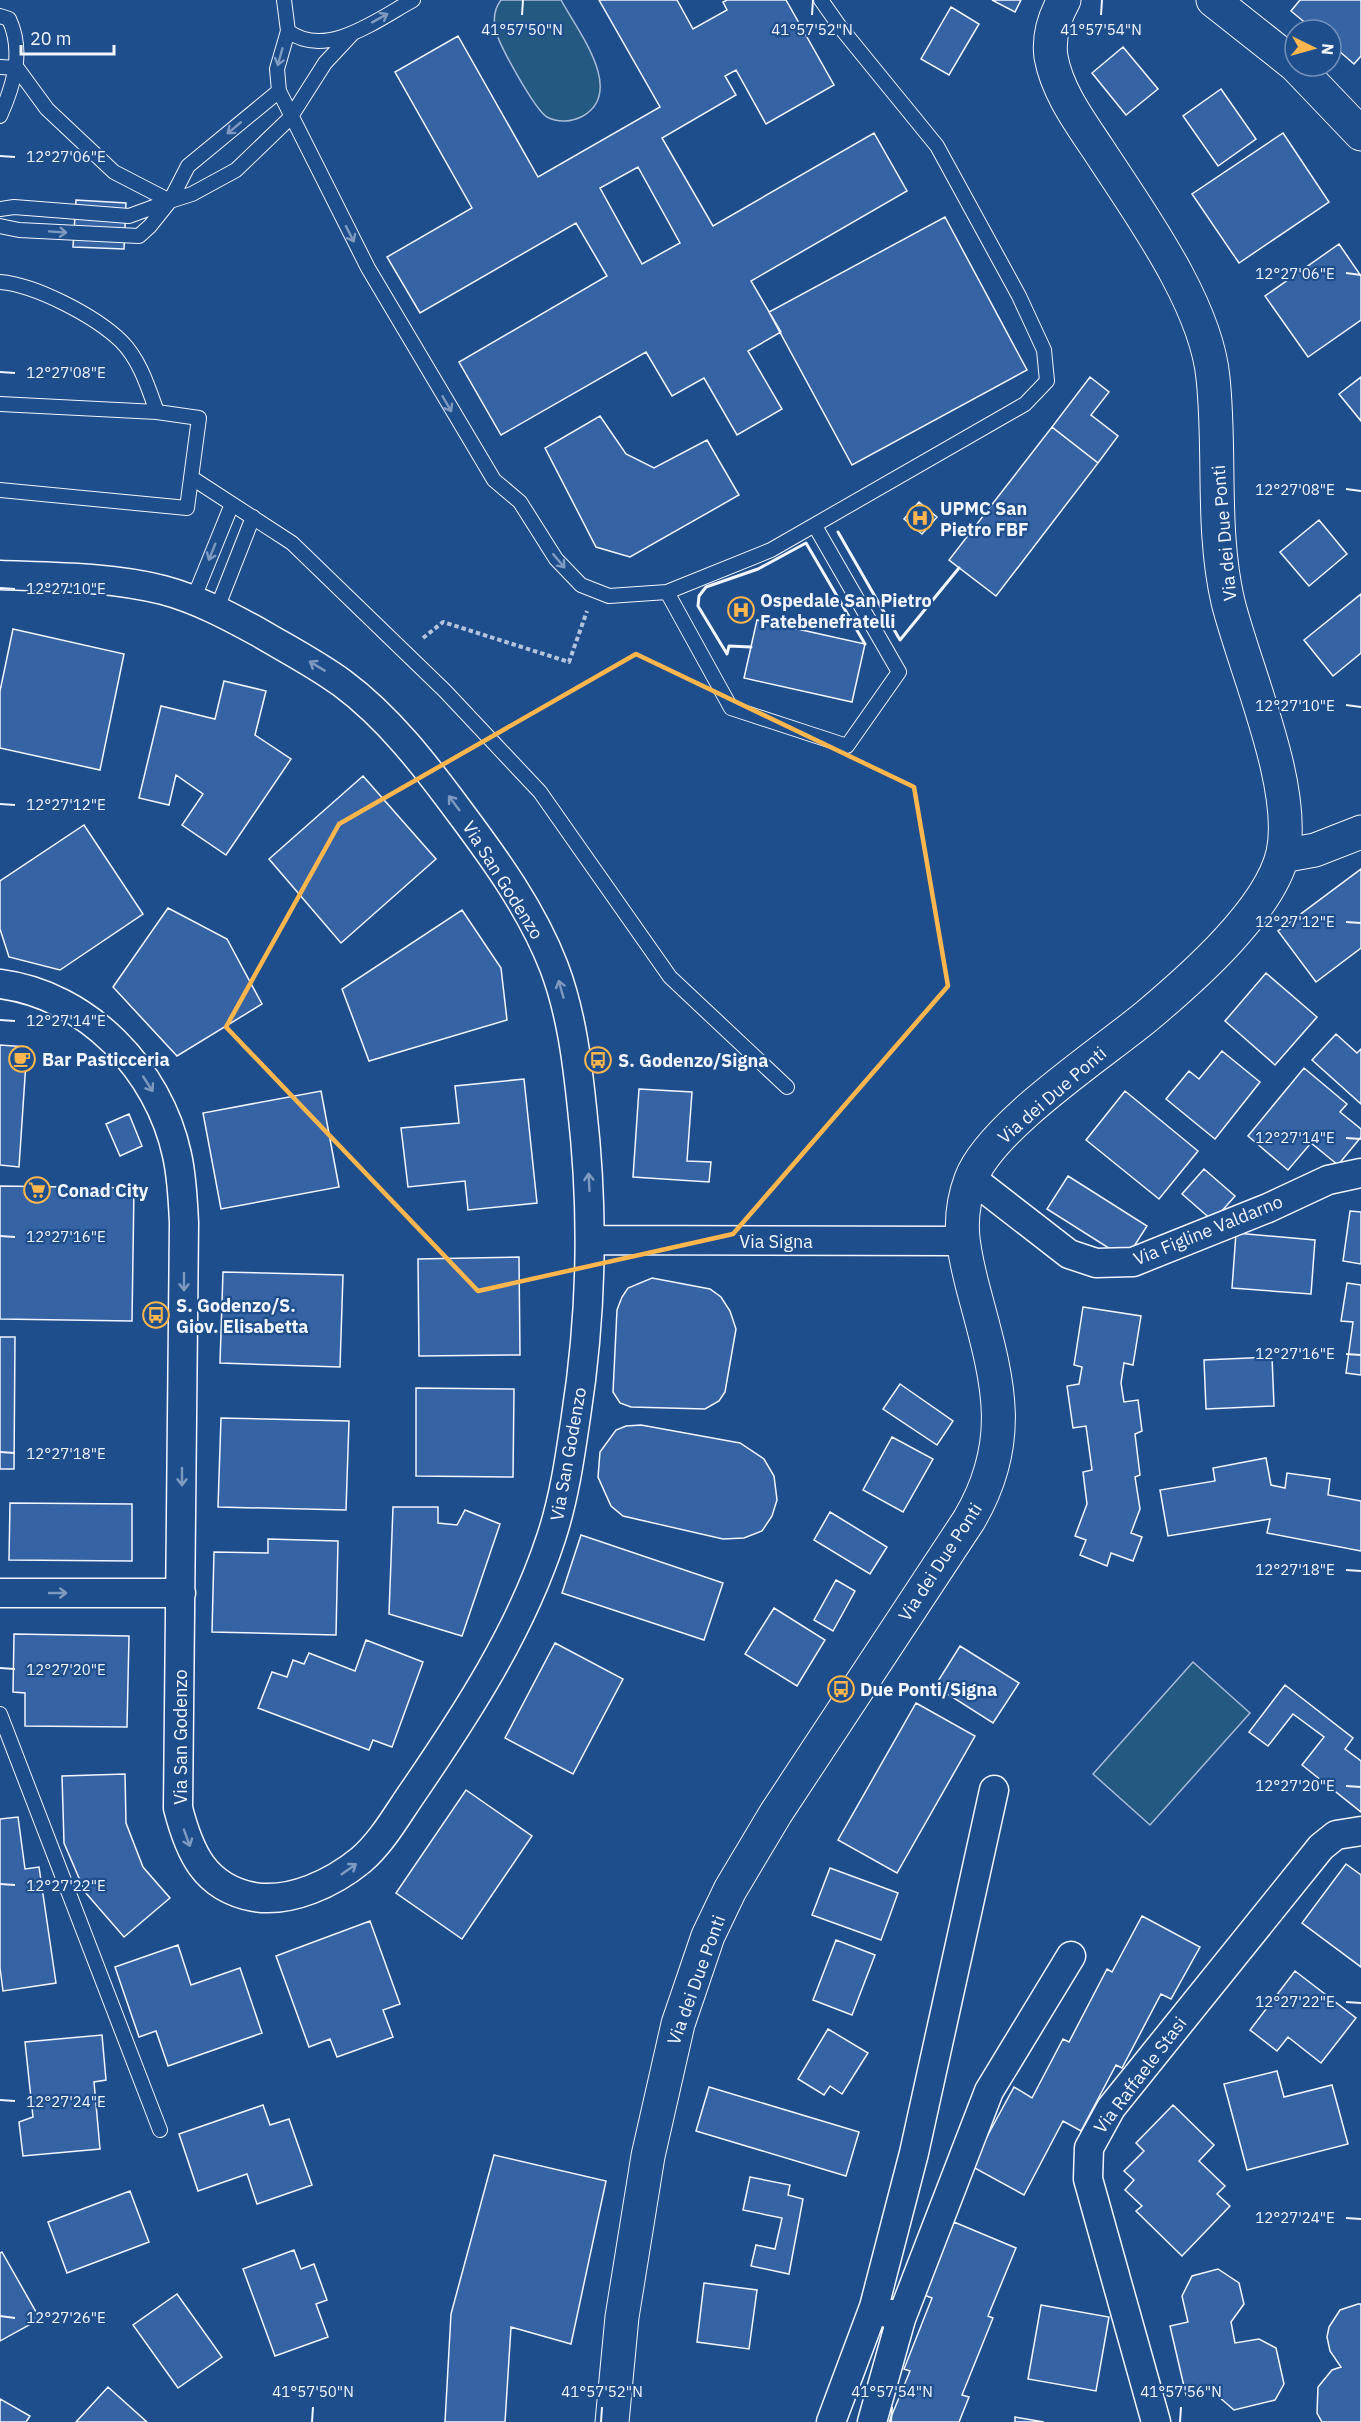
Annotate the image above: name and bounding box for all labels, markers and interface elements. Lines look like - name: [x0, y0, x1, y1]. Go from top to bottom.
- one-way arrow: [371, 12, 388, 24]
- scale bar: [21, 18, 114, 56]
- north arrow: [1283, 18, 1343, 78]
- text: 41°57'50"N: [481, 20, 563, 39]
- text: 41°57'52"N: [771, 20, 853, 39]
- text: 41°57'54"N: [1060, 20, 1142, 39]
- text: 20 m: [30, 27, 72, 50]
- text: N: [1317, 43, 1338, 56]
- one-way arrow: [274, 47, 285, 66]
- one-way arrow: [226, 122, 242, 135]
- text: 12°27'06"E: [26, 147, 106, 166]
- one-way arrow: [345, 225, 357, 243]
- one-way arrow: [47, 227, 67, 238]
- text: 12°27'06"E: [1255, 264, 1335, 283]
- text: 12°27'08"E: [26, 363, 106, 382]
- one-way arrow: [441, 395, 453, 412]
- street label: Via dei Due Ponti: [1207, 464, 1241, 602]
- text: 12°27'08"E: [1255, 480, 1335, 499]
- place label: UPMC San Pietro FBF: [940, 497, 1029, 541]
- hospital icon: UPMC San Pietro FBF: [905, 503, 935, 533]
- one-way arrow: [206, 542, 217, 561]
- one-way arrow: [553, 553, 566, 569]
- text: 12°27'10"E: [26, 579, 106, 598]
- place label: Ospedale San Pietro Fatebenefratelli: [760, 589, 932, 633]
- hospital icon: Ospedale San Pietro Fatebenefratelli: [726, 595, 756, 625]
- one-way arrow: [309, 660, 326, 672]
- text: 12°27'10"E: [1255, 696, 1335, 715]
- text: 12°27'12"E: [26, 795, 106, 814]
- one-way arrow: [447, 796, 460, 812]
- street label: Via San Godenzo: [457, 817, 549, 943]
- text: 12°27'12"E: [1255, 912, 1335, 931]
- one-way arrow: [555, 980, 566, 999]
- text: 12°27'14"E: [26, 1011, 106, 1030]
- street label: Via dei Due Ponti: [993, 1042, 1111, 1148]
- cafe icon: Bar Pasticceria: [7, 1044, 37, 1074]
- bus stop icon: S. Godenzo/Signa: [583, 1045, 613, 1075]
- place label: Bar Pasticceria: [42, 1048, 170, 1071]
- place label: S. Godenzo/Signa: [618, 1049, 768, 1072]
- one-way arrow: [142, 1075, 155, 1092]
- text: 12°27'14"E: [1255, 1128, 1335, 1147]
- one-way arrow: [584, 1173, 595, 1192]
- supermarket icon: Conad City: [22, 1175, 52, 1205]
- place label: Conad City: [57, 1179, 149, 1202]
- street label: Via Figline Valdarno: [1130, 1190, 1286, 1270]
- text: 12°27'16"E: [26, 1227, 106, 1246]
- street label: Via Signa: [739, 1230, 813, 1253]
- one-way arrow: [178, 1271, 190, 1291]
- place label: S. Godenzo/S. Giov. Elisabetta: [176, 1294, 309, 1338]
- bus stop icon: S. Godenzo/S. Giov. Elisabetta: [141, 1300, 171, 1330]
- text: 12°27'16"E: [1255, 1344, 1335, 1363]
- street label: Via San Godenzo: [545, 1385, 591, 1523]
- text: 12°27'18"E: [26, 1444, 106, 1463]
- one-way arrow: [176, 1466, 188, 1486]
- street label: Via dei Due Ponti: [893, 1498, 987, 1626]
- text: 12°27'18"E: [1255, 1560, 1335, 1579]
- one-way arrow: [48, 1587, 68, 1599]
- text: 12°27'20"E: [26, 1660, 106, 1679]
- street label: Via San Godenzo: [169, 1669, 192, 1805]
- bus stop icon: Due Ponti/Signa: [826, 1674, 856, 1704]
- place label: Due Ponti/Signa: [860, 1678, 997, 1701]
- text: 12°27'20"E: [1255, 1776, 1335, 1795]
- one-way arrow: [183, 1829, 194, 1847]
- one-way arrow: [340, 1863, 357, 1875]
- text: 12°27'22"E: [26, 1876, 106, 1895]
- street label: Via dei Due Ponti: [662, 1912, 730, 2048]
- text: 12°27'22"E: [1255, 1992, 1335, 2011]
- street label: Via Raffaele Stasi: [1089, 2012, 1191, 2138]
- text: 12°27'24"E: [26, 2092, 106, 2111]
- text: 12°27'24"E: [1255, 2208, 1335, 2227]
- text: 12°27'26"E: [26, 2308, 106, 2327]
- text: 41°57'50"N: [272, 2382, 354, 2401]
- text: 41°57'52"N: [561, 2382, 643, 2401]
- text: 41°57'54"N: [851, 2382, 933, 2401]
- text: 41°57'56"N: [1140, 2382, 1222, 2401]

